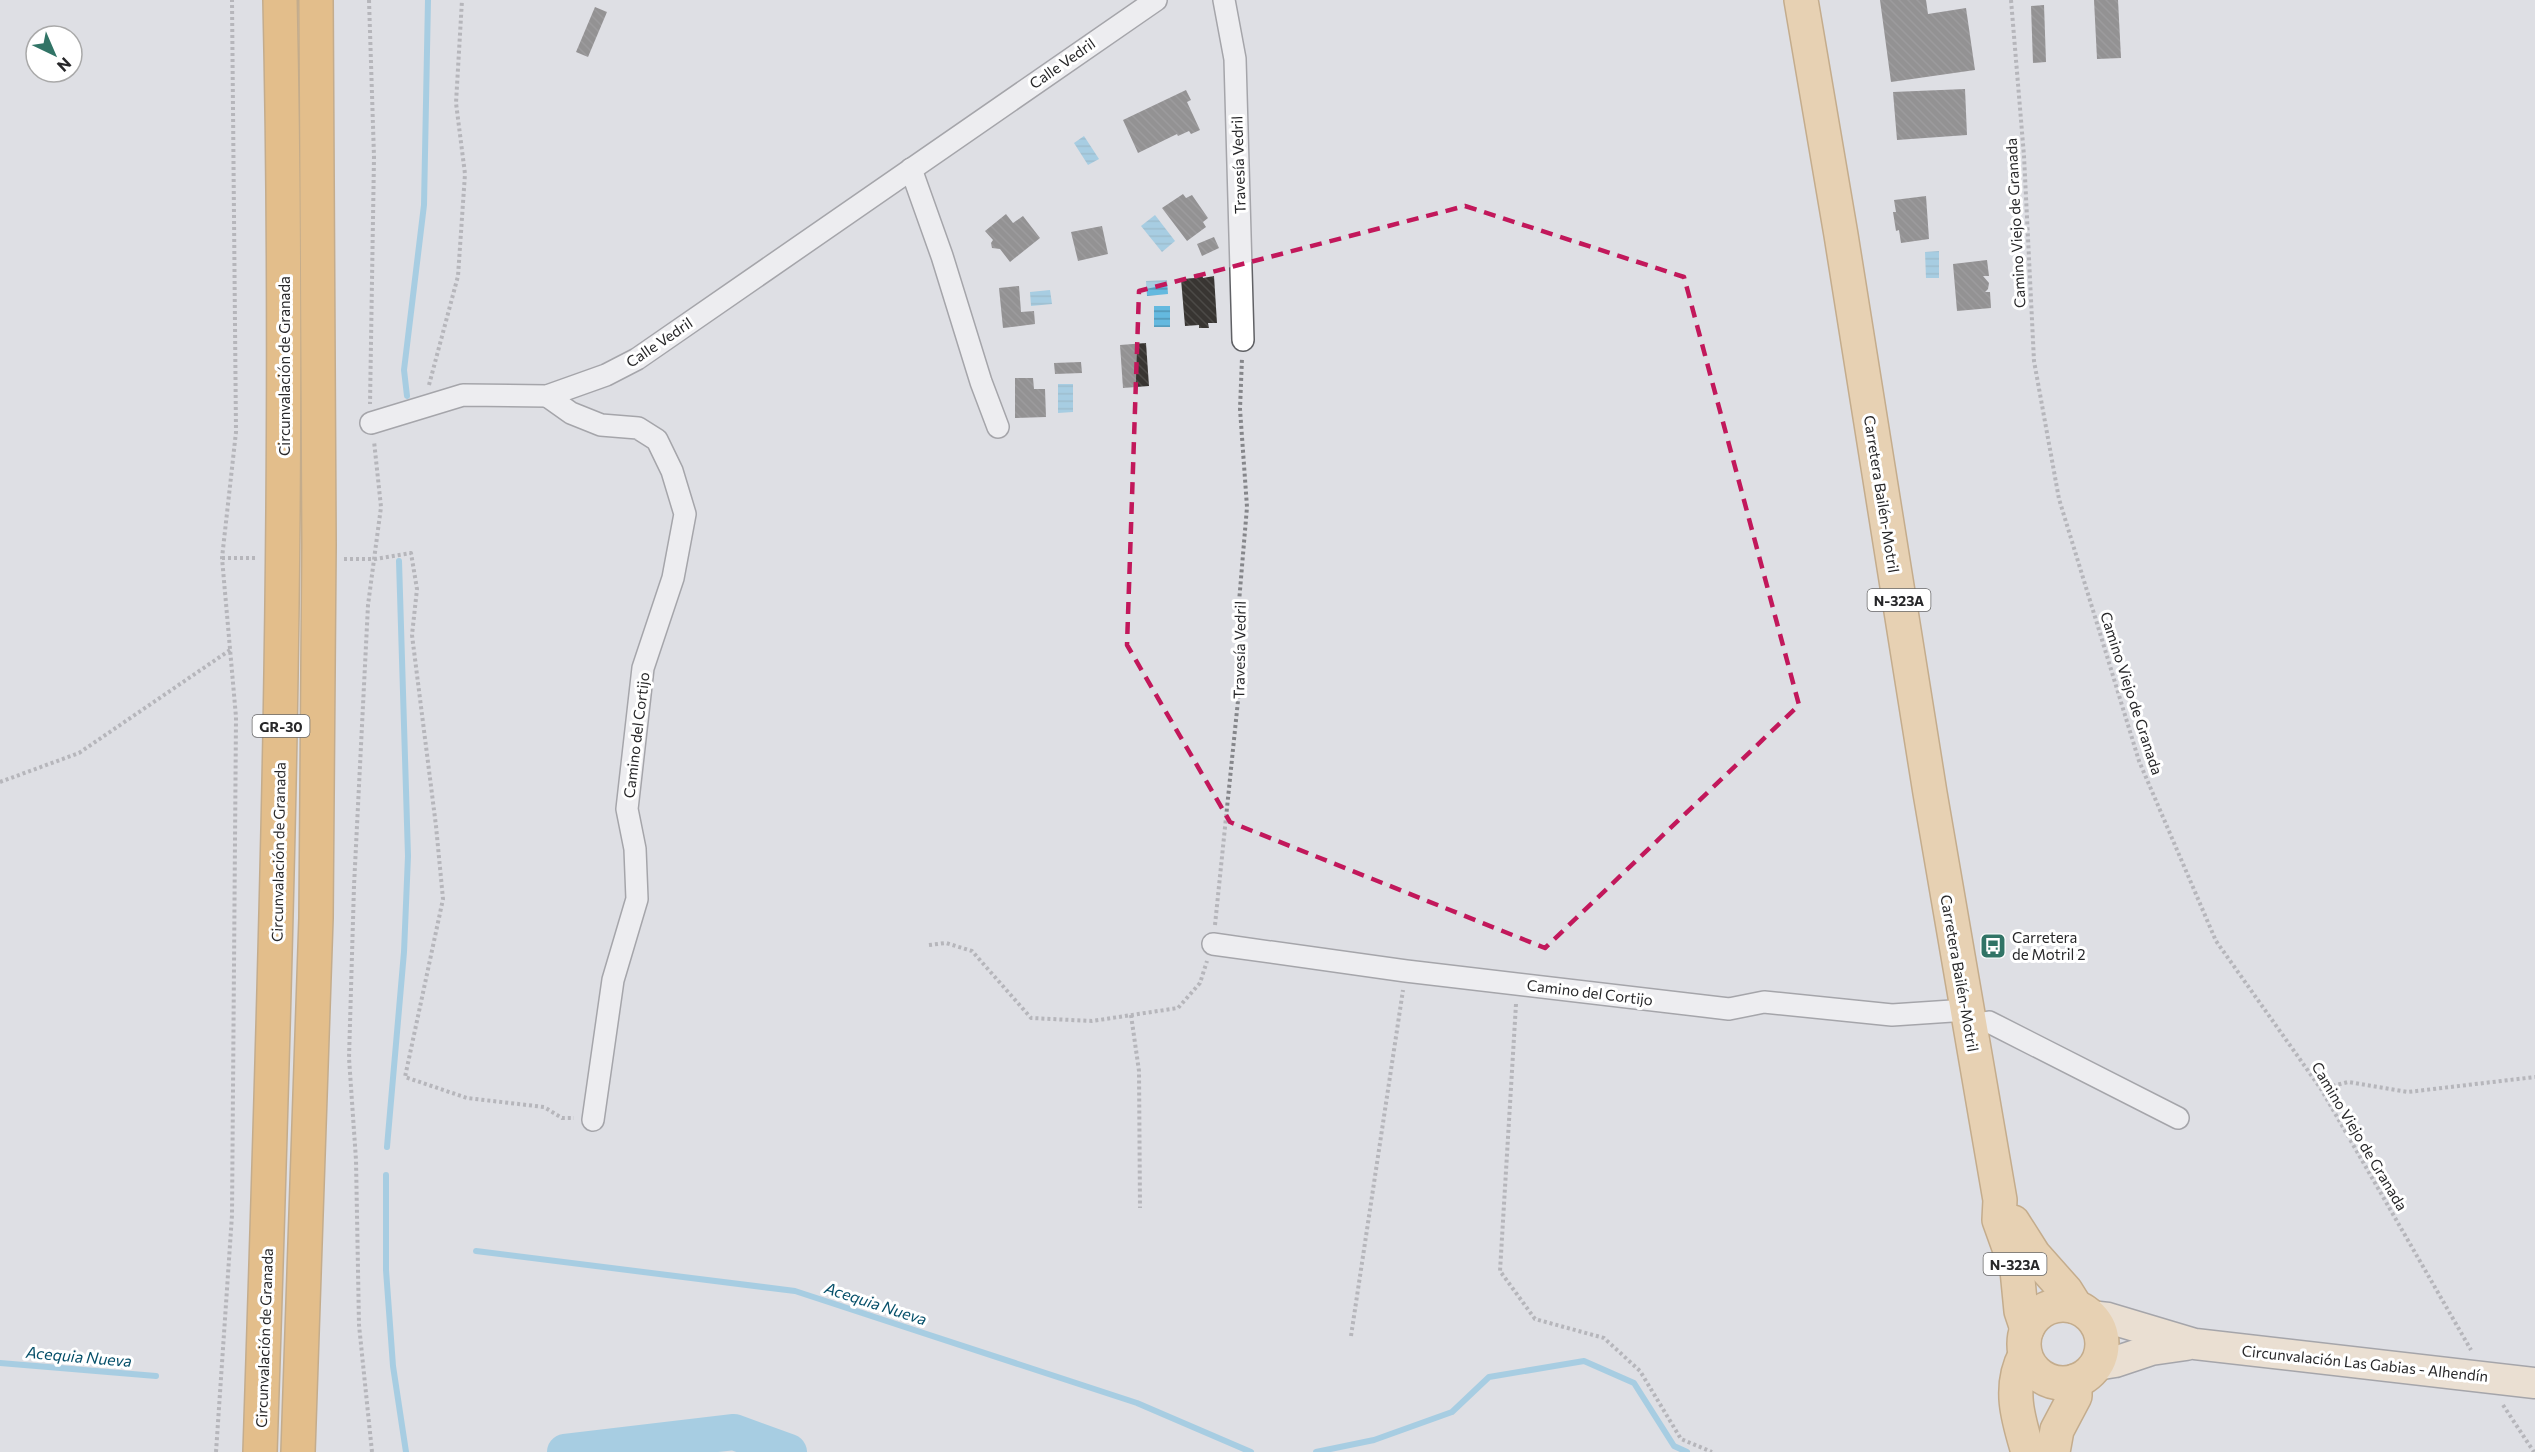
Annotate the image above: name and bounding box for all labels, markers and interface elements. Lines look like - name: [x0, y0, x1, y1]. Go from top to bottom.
- north arrow: [24, 24, 84, 84]
- street label: Calle Vedril: [1026, 34, 1098, 92]
- text: N: [54, 54, 76, 76]
- street label: Travesía Vedril: [1227, 116, 1249, 214]
- street label: Camino Viejo de Granada: [2002, 137, 2028, 309]
- street label: Circunvalación de Granada: [275, 276, 293, 456]
- street label: Calle Vedril: [622, 313, 696, 371]
- street label: Carretera Bailén-Motril: [1861, 414, 1903, 574]
- road number: N-323A: [1868, 589, 1930, 611]
- street label: Travesía Vedril: [1229, 601, 1249, 699]
- street label: Camino Viejo de Granada: [2097, 609, 2167, 777]
- street label: Camino del Cortijo: [619, 671, 653, 799]
- road number: GR-30: [252, 715, 310, 737]
- street label: Circunvalación de Granada: [267, 762, 289, 942]
- street label: Carretera Bailén-Motril: [1937, 893, 1983, 1053]
- place label: Carretera de Motril 2: [2012, 928, 2086, 963]
- bus stop icon: Carretera de Motril 2: [1978, 931, 2008, 961]
- street label: Camino del Cortijo: [1526, 975, 1654, 1009]
- street label: Camino Viejo de Granada: [2308, 1058, 2412, 1214]
- street label: Circunvalación de Granada: [252, 1248, 276, 1428]
- road number: N-323A: [1984, 1253, 2046, 1275]
- water label: Acequia Nueva: [822, 1277, 929, 1328]
- street label: Circunvalación Las Gabias - Alhendín: [2241, 1341, 2489, 1385]
- water label: Acequia Nueva: [24, 1342, 133, 1370]

